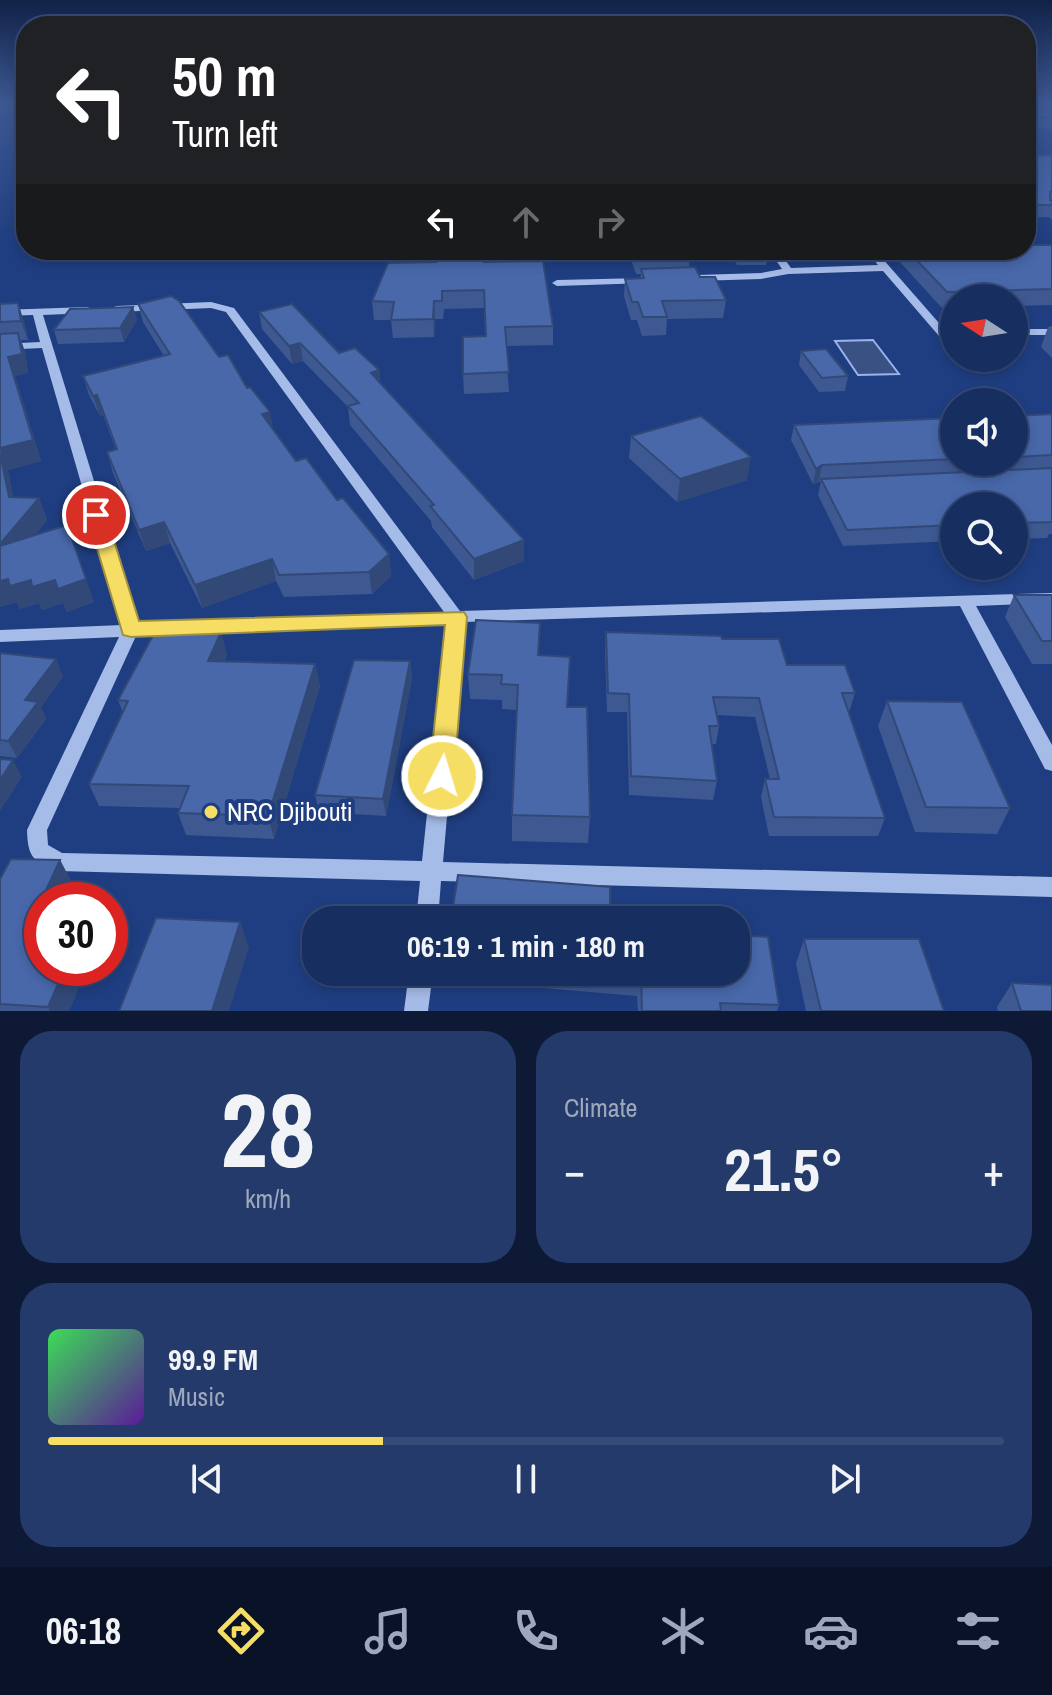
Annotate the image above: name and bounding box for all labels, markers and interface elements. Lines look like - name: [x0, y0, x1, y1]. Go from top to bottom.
- text: 50 m: [172, 38, 277, 113]
- icon: left: [40, 48, 144, 152]
- text: Turn left: [172, 110, 278, 158]
- icon: left: [420, 200, 464, 244]
- icon: ahead: [504, 200, 548, 244]
- icon: right: [588, 200, 632, 244]
- north arrow: [940, 284, 1028, 372]
- map controls: [940, 284, 1028, 580]
- button: sound: [940, 388, 1028, 476]
- pin: [62, 481, 130, 549]
- button: search: [940, 492, 1028, 580]
- icon: arrive: [74, 493, 118, 537]
- position arrow: [400, 734, 484, 818]
- place label: NRC Djibouti: [227, 794, 353, 829]
- marker: NRC Djibouti: [202, 803, 220, 821]
- speed limit sign: 30: [24, 882, 128, 986]
- text: 06:19 · 1 min · 180 m: [407, 926, 645, 966]
- text: 28: [221, 1059, 315, 1199]
- text: Climate: [564, 1090, 637, 1125]
- text: 21.5°: [724, 1129, 844, 1210]
- text: −: [564, 1140, 585, 1200]
- text: +: [983, 1140, 1004, 1200]
- text: km/h: [245, 1181, 291, 1216]
- text: 99.9 FM: [168, 1339, 258, 1379]
- text: Music: [168, 1379, 225, 1414]
- icon: previous: [185, 1457, 229, 1501]
- icon: pause: [504, 1457, 548, 1501]
- icon: next: [823, 1457, 867, 1501]
- icon: directions: [213, 1603, 269, 1659]
- icon: music: [360, 1603, 416, 1659]
- icon: phone: [508, 1603, 564, 1659]
- icon: climate: [655, 1603, 711, 1659]
- icon: car: [803, 1603, 859, 1659]
- icon: filters: [950, 1603, 1006, 1659]
- text: 06:18: [46, 1607, 121, 1655]

